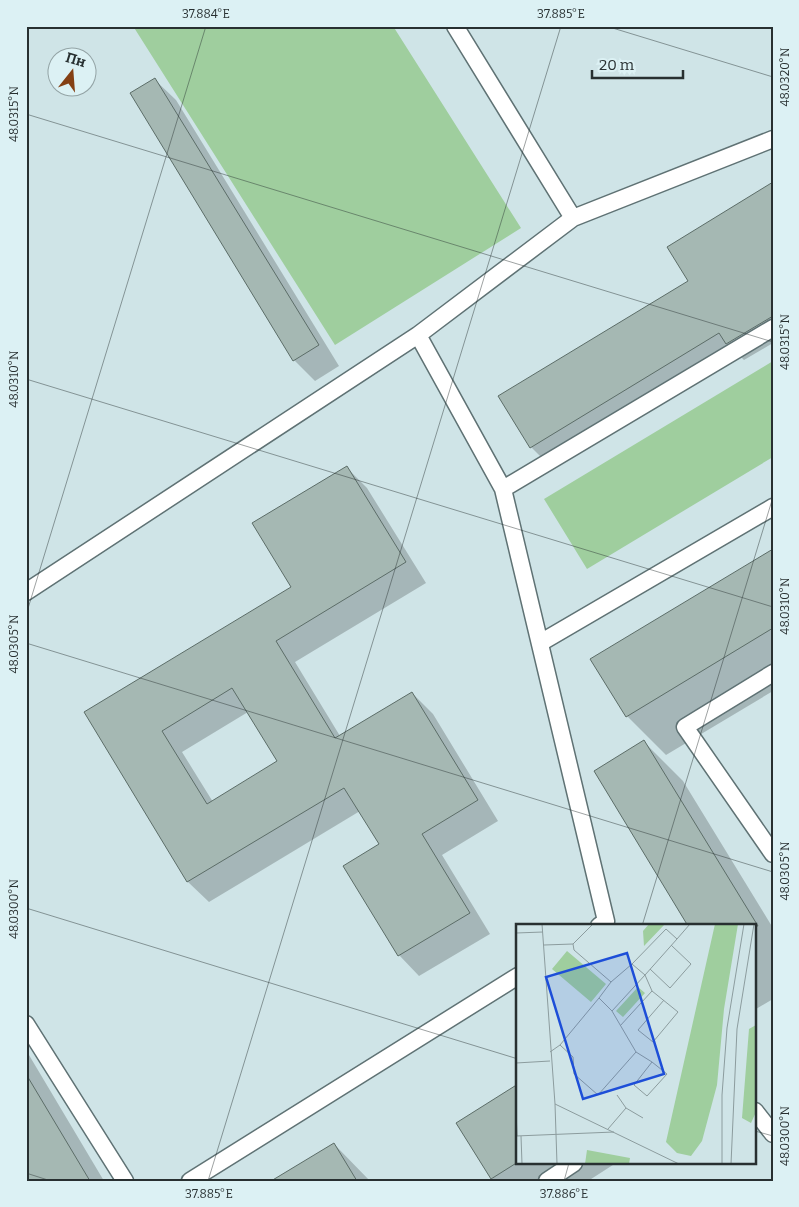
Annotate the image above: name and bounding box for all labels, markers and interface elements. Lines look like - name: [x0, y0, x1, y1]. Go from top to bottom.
- text: 37.884°E: [182, 7, 230, 21]
- text: 37.885°E: [537, 7, 585, 21]
- text: 48.0320°N: [778, 47, 792, 106]
- north arrow: [48, 48, 98, 98]
- scale bar: [592, 48, 683, 80]
- text: Пн: [63, 49, 88, 71]
- text: 20 m: [599, 56, 635, 74]
- text: 48.0315°N: [7, 86, 21, 142]
- text: 48.0315°N: [778, 314, 792, 370]
- text: 48.0310°N: [7, 350, 21, 408]
- text: 48.0310°N: [778, 577, 792, 635]
- text: 48.0305°N: [7, 614, 21, 673]
- text: 48.0305°N: [778, 841, 792, 900]
- text: 48.0300°N: [7, 878, 21, 939]
- inset map: [516, 924, 756, 1164]
- text: 48.0300°N: [778, 1105, 792, 1166]
- text: 37.885°E: [185, 1187, 233, 1201]
- text: 37.886°E: [540, 1187, 588, 1201]

